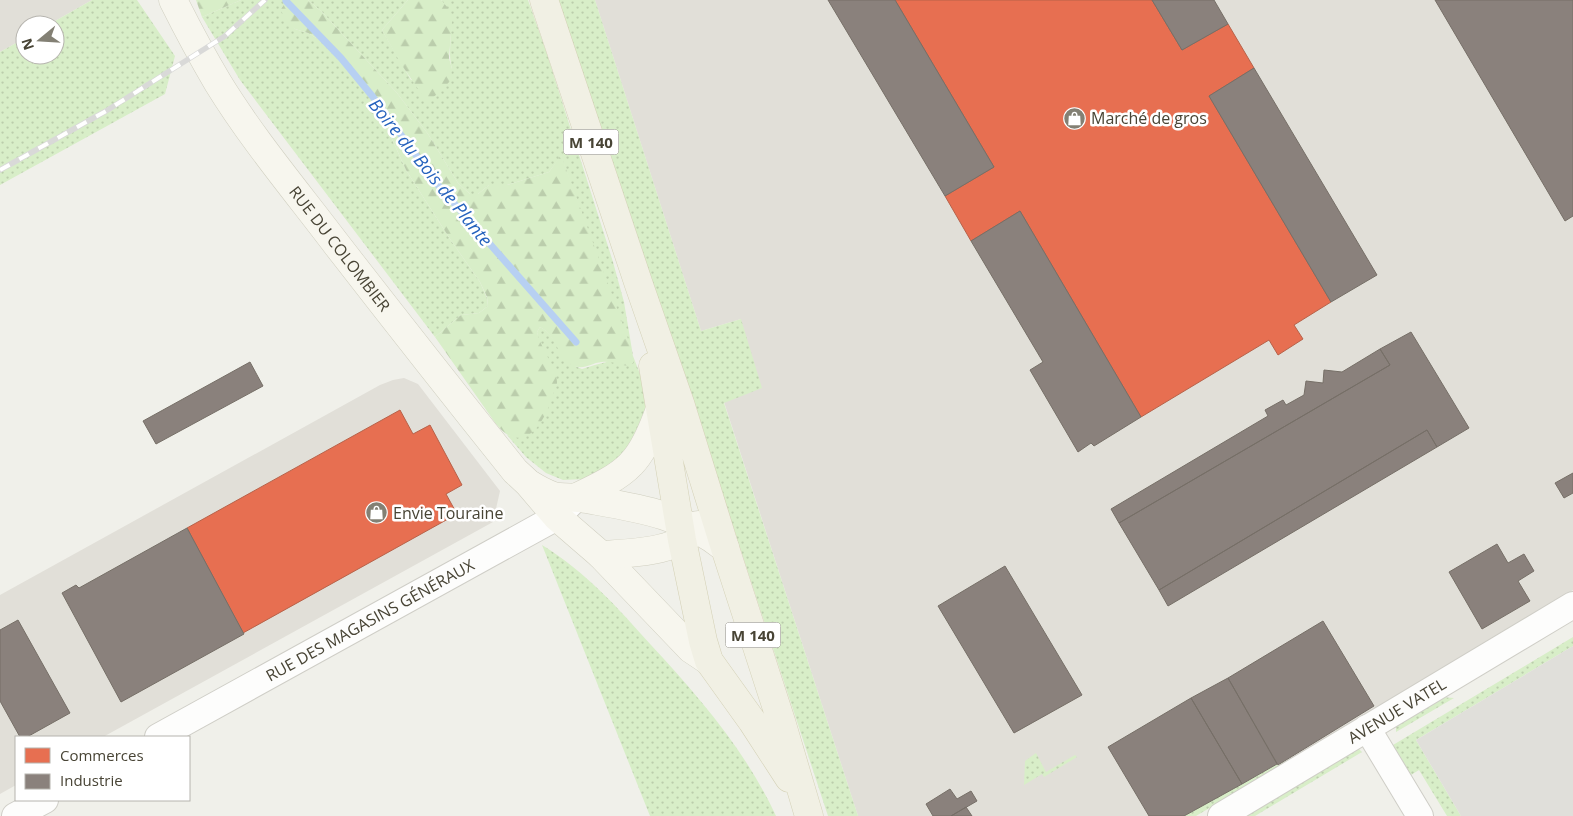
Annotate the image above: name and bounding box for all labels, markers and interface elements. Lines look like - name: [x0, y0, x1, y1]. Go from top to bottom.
- north arrow: [15, 15, 65, 65]
- text: N: [16, 36, 38, 53]
- water label: Boire du Bois de Plante: [364, 93, 498, 251]
- shop icon: Marché de gros: [1063, 106, 1087, 130]
- place label: Marché de gros: [1091, 107, 1207, 129]
- road number: M 140: [564, 130, 618, 154]
- street label: RUE DU COLOMBIER: [284, 181, 396, 316]
- shop icon: Envie Touraine: [365, 501, 389, 525]
- place label: Envie Touraine: [393, 502, 503, 524]
- street label: RUE DES MAGASINS GÉNÉRAUX: [262, 553, 479, 686]
- road number: M 140: [726, 622, 780, 648]
- street label: AVENUE VATEL: [1344, 673, 1450, 749]
- legend: [15, 736, 190, 801]
- text: Commerces: [60, 745, 144, 765]
- text: Industrie: [60, 770, 123, 790]

